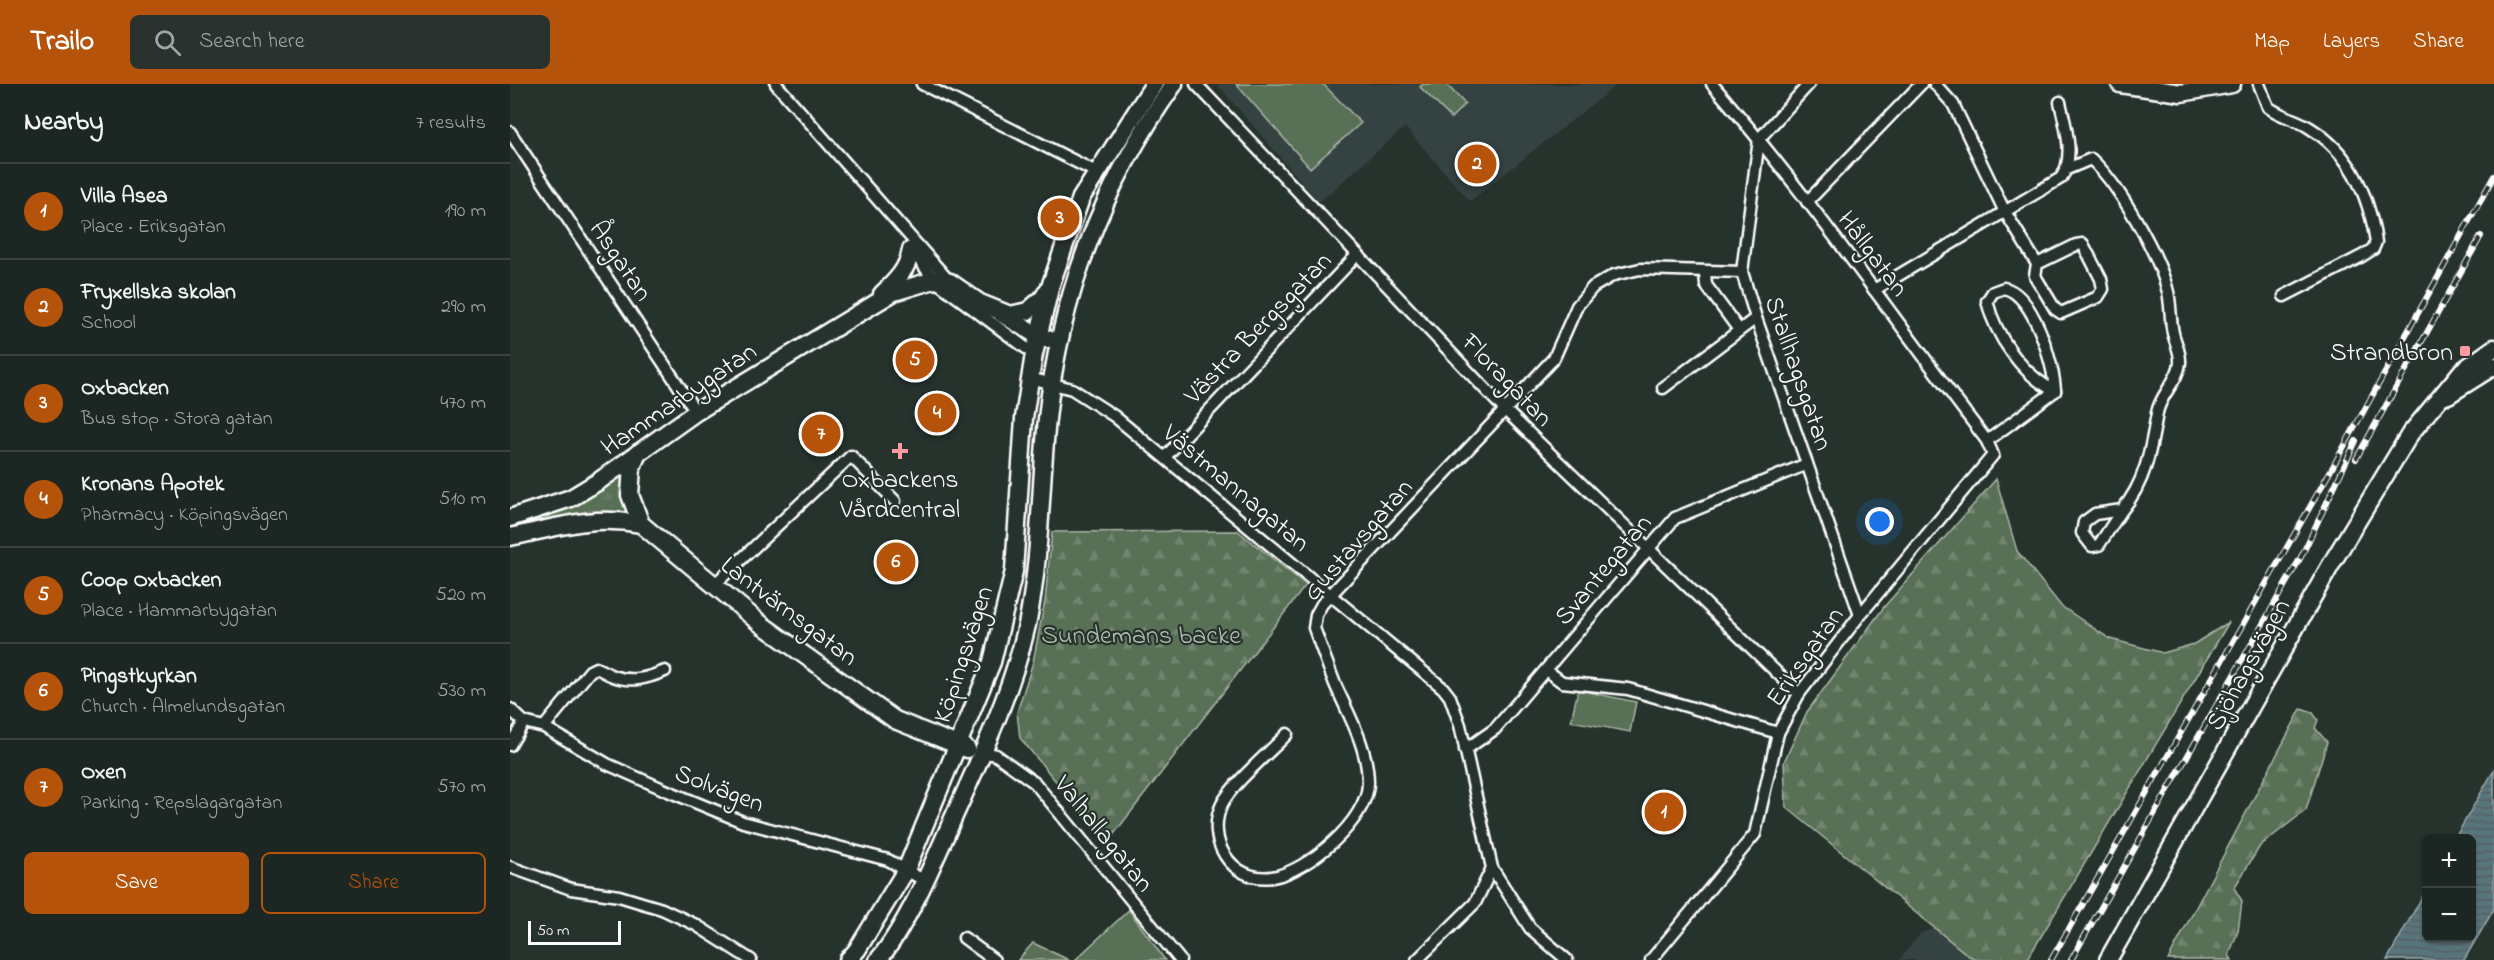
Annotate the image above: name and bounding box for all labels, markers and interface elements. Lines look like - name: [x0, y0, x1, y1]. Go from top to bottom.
- search box: [130, 15, 550, 69]
- text: Trailo: [30, 22, 94, 63]
- icon: search: [151, 26, 184, 59]
- text: Search here: [199, 26, 305, 58]
- text: Map: [2254, 27, 2290, 57]
- text: Layers: [2323, 27, 2380, 57]
- text: Share: [2413, 27, 2464, 57]
- text: Nearby: [24, 104, 103, 142]
- text: 7 results: [416, 109, 486, 138]
- pin: 2: [1458, 142, 1496, 187]
- text: Villa Asea: [81, 181, 168, 213]
- pin: 3: [1040, 196, 1080, 240]
- text: 1: [40, 197, 47, 226]
- text: 190 m: [444, 197, 486, 226]
- street label: Hållgatan: [1827, 204, 1917, 306]
- text: Place · Eriksgatan: [81, 213, 226, 242]
- street label: Åsgatan: [578, 214, 661, 310]
- street label: Västra Bergsgatan: [1176, 244, 1342, 415]
- text: Fryxellska skolan: [81, 277, 236, 309]
- street label: Stallhagsgatan: [1753, 292, 1841, 456]
- text: 2: [39, 293, 48, 322]
- text: 290 m: [441, 293, 486, 322]
- text: School: [81, 309, 136, 338]
- street label: Floragatan: [1450, 325, 1561, 437]
- street label: Hammarbygatan: [594, 334, 765, 467]
- place label: Strandbron: [2330, 335, 2453, 373]
- pin: 5: [896, 338, 934, 382]
- marker: Strandbron: [2458, 344, 2472, 358]
- text: Oxbacken: [81, 373, 169, 405]
- text: 3: [39, 389, 48, 418]
- text: 470 m: [440, 389, 486, 418]
- pin: 4: [918, 390, 956, 436]
- text: Bus stop · Stora gatan: [81, 405, 273, 434]
- pin: 7: [802, 412, 840, 456]
- street label: Västmannagatan: [1152, 415, 1317, 563]
- marker: Oxbackens Vårdcentral: [891, 442, 909, 460]
- place label: Oxbackens Vårdcentral: [839, 462, 960, 530]
- text: Kronans Apotek: [81, 469, 224, 501]
- street label: Gustavsgatan: [1295, 471, 1423, 611]
- text: 4: [39, 485, 48, 514]
- text: 510 m: [439, 485, 486, 514]
- text: Pharmacy · Köpingsvägen: [81, 501, 288, 530]
- street label: Svantegatan: [1546, 507, 1662, 635]
- your location: [1865, 507, 1894, 536]
- pin: 6: [876, 540, 916, 584]
- street label: Lantvärnsgatan: [711, 548, 865, 677]
- text: Coop Oxbacken: [81, 565, 221, 597]
- text: 5: [38, 581, 49, 610]
- text: 520 m: [435, 581, 486, 610]
- street label: Köpingsvägen: [925, 581, 1005, 728]
- street label: Sjöhagsvägen: [2198, 593, 2301, 738]
- text: Place · Hammarbygatan: [81, 597, 277, 626]
- street label: Eriksgatan: [1758, 600, 1855, 715]
- park label: Sundemans backe: [1041, 618, 1241, 656]
- text: Pingstkyrkan: [81, 661, 197, 693]
- text: 6: [39, 677, 48, 706]
- text: 530 m: [437, 677, 486, 706]
- text: Church · Almelundsgatan: [81, 693, 285, 722]
- street label: Solvägen: [669, 755, 769, 824]
- text: Oxen: [81, 757, 126, 789]
- street label: Valhallagatan: [1043, 767, 1162, 902]
- text: 7: [39, 773, 48, 802]
- text: 570 m: [437, 773, 486, 802]
- text: Parking · Repslagargatan: [81, 789, 282, 818]
- pin: 1: [1644, 790, 1684, 834]
- map controls: [2422, 834, 2476, 942]
- button: +: [2422, 834, 2476, 888]
- button: Save: [24, 852, 249, 914]
- button: Share: [261, 852, 486, 914]
- button: −: [2422, 888, 2476, 942]
- scale bar: [528, 918, 621, 946]
- text: 50 m: [537, 919, 569, 943]

